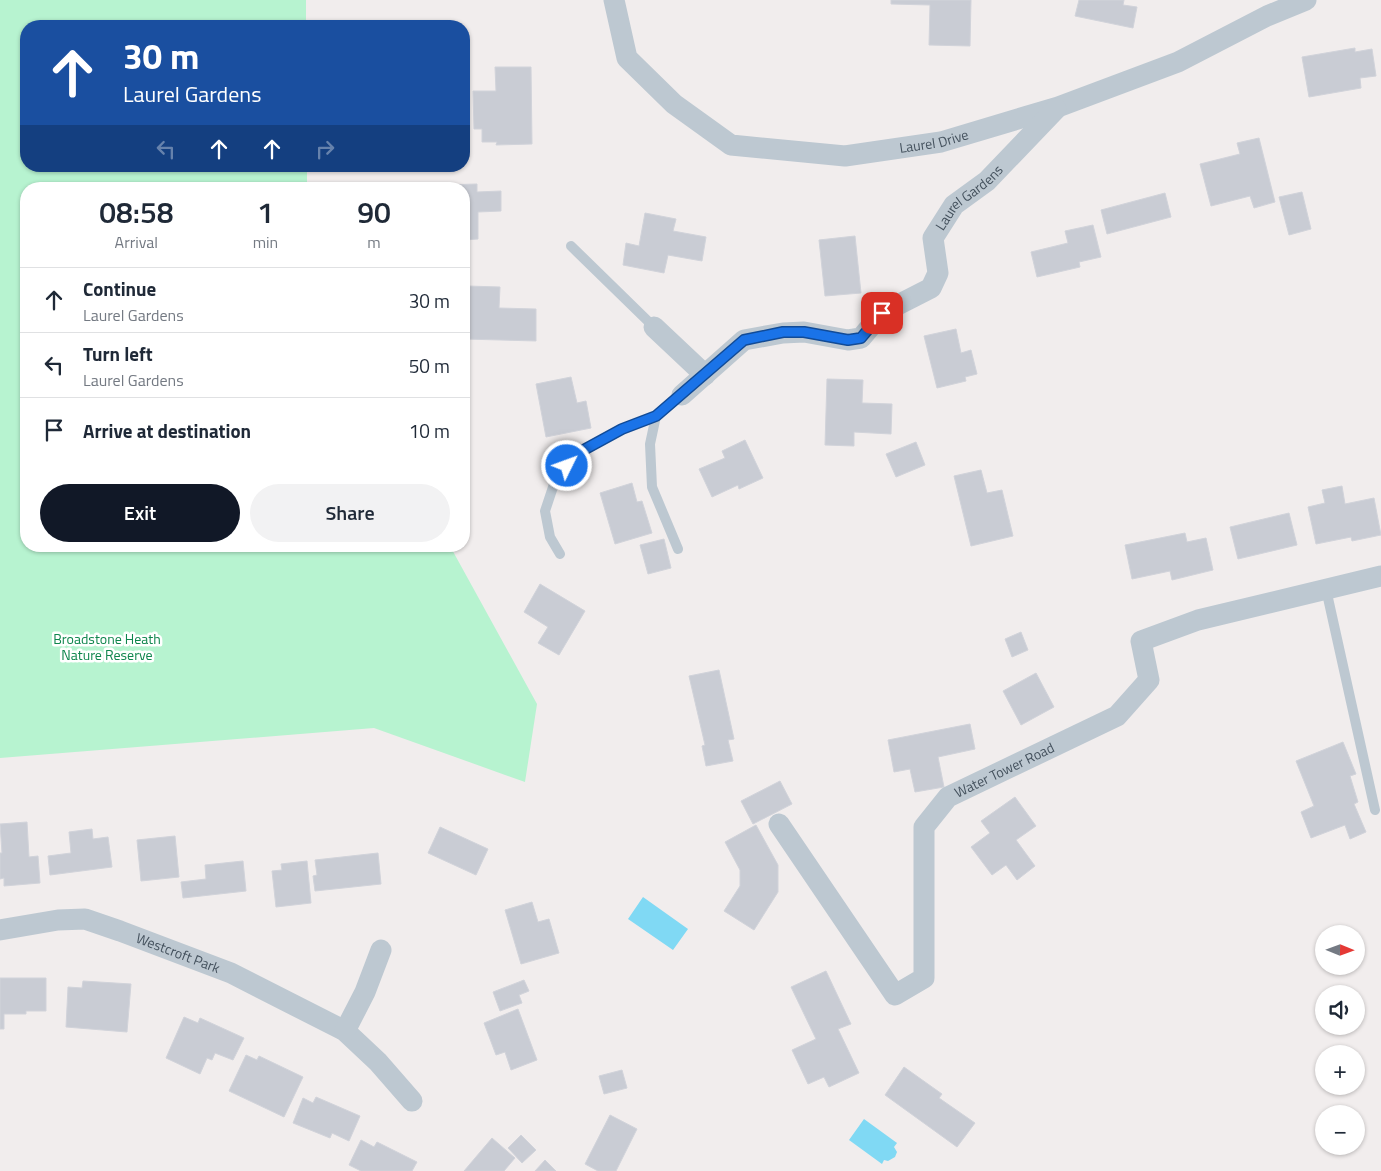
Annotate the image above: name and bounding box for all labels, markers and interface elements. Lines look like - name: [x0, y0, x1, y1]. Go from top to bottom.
- text: 30 m: [123, 29, 199, 83]
- icon: ahead: [40, 40, 105, 105]
- text: Laurel Gardens: [123, 77, 261, 111]
- street label: Laurel Drive: [898, 123, 971, 158]
- icon: left: [152, 135, 180, 163]
- icon: ahead: [205, 135, 233, 163]
- icon: ahead: [258, 135, 286, 163]
- icon: right: [311, 135, 339, 163]
- street label: Laurel Gardens: [930, 160, 1007, 234]
- text: 08:58: [99, 189, 174, 235]
- text: 1: [257, 189, 274, 235]
- text: 90: [357, 189, 391, 235]
- text: Arrival: [115, 230, 158, 254]
- text: min: [253, 230, 278, 254]
- text: m: [367, 230, 381, 254]
- text: Continue: [83, 274, 156, 303]
- icon: ahead: [40, 286, 68, 314]
- text: 30 m: [409, 286, 450, 315]
- pin: [861, 292, 903, 334]
- icon: arrive: [868, 299, 896, 327]
- text: Laurel Gardens: [83, 303, 184, 327]
- text: Turn left: [83, 339, 153, 368]
- icon: left: [40, 351, 68, 379]
- text: 50 m: [409, 351, 450, 380]
- text: Laurel Gardens: [83, 368, 184, 392]
- icon: arrive: [40, 416, 68, 444]
- text: Arrive at destination: [83, 416, 251, 445]
- text: 10 m: [409, 416, 450, 445]
- position arrow: [540, 439, 592, 491]
- button: Exit: [40, 484, 240, 542]
- button: Share: [250, 484, 450, 542]
- park label: Broadstone Heath Nature Reserve: [53, 628, 161, 665]
- street label: Water Tower Road: [951, 737, 1057, 803]
- north arrow: [1315, 925, 1365, 975]
- map controls: [1315, 925, 1365, 1155]
- street label: Westcroft Park: [133, 927, 224, 978]
- button: sound: [1315, 985, 1365, 1035]
- button: +: [1315, 1045, 1365, 1095]
- button: −: [1315, 1105, 1365, 1155]

